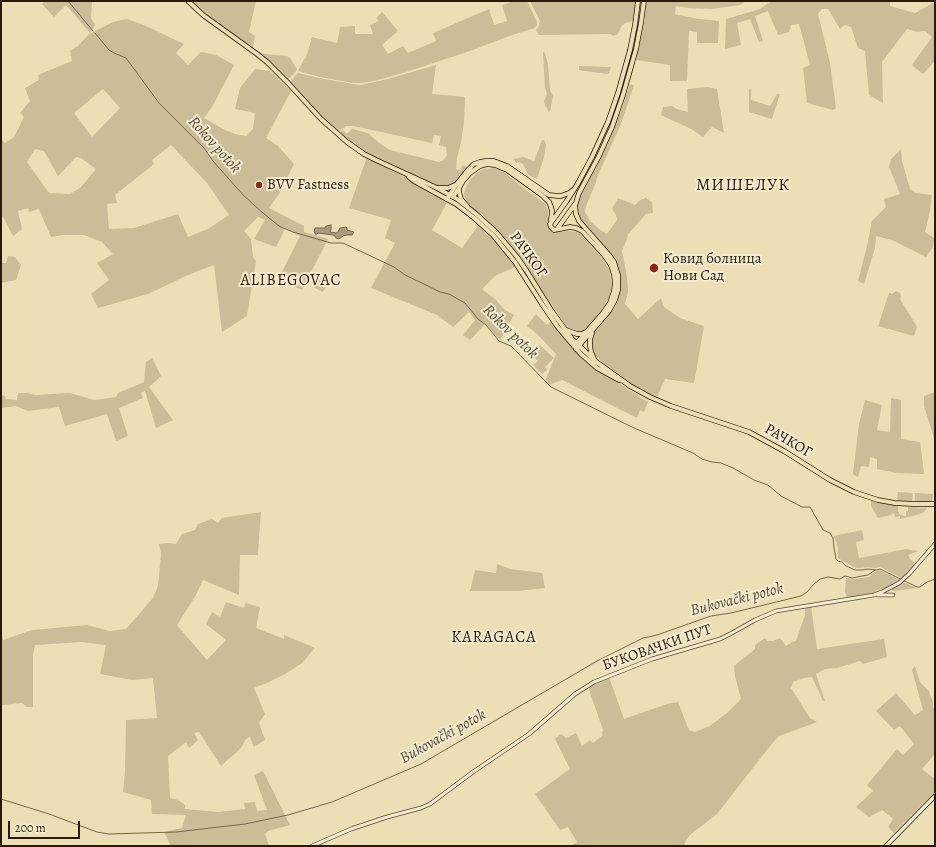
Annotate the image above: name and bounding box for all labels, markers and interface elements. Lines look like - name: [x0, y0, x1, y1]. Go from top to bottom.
- water label: Rokov potok: [184, 113, 244, 177]
- place label: BVV Fastness: [267, 176, 349, 194]
- district label: МИШЕЛУК: [696, 176, 790, 196]
- marker: BVV Fastness: [254, 180, 264, 190]
- street label: РАЧКОГ: [506, 229, 550, 281]
- place label: Ковид болница Нови Сад: [663, 250, 762, 285]
- marker: Ковид болница Нови Сад: [648, 262, 660, 274]
- district label: ALIBEGOVAC: [240, 271, 342, 291]
- water label: Rokov potok: [478, 301, 542, 363]
- street label: РАЧКОГ: [761, 420, 815, 462]
- water label: Bukovački potok: [688, 579, 786, 621]
- street label: БУКОВАЧКИ ПУТ: [600, 621, 714, 675]
- district label: KARAGACA: [451, 628, 537, 648]
- water label: Bukovački potok: [397, 705, 489, 769]
- scale bar: [10, 813, 82, 839]
- text: 200 m: [15, 820, 46, 836]

